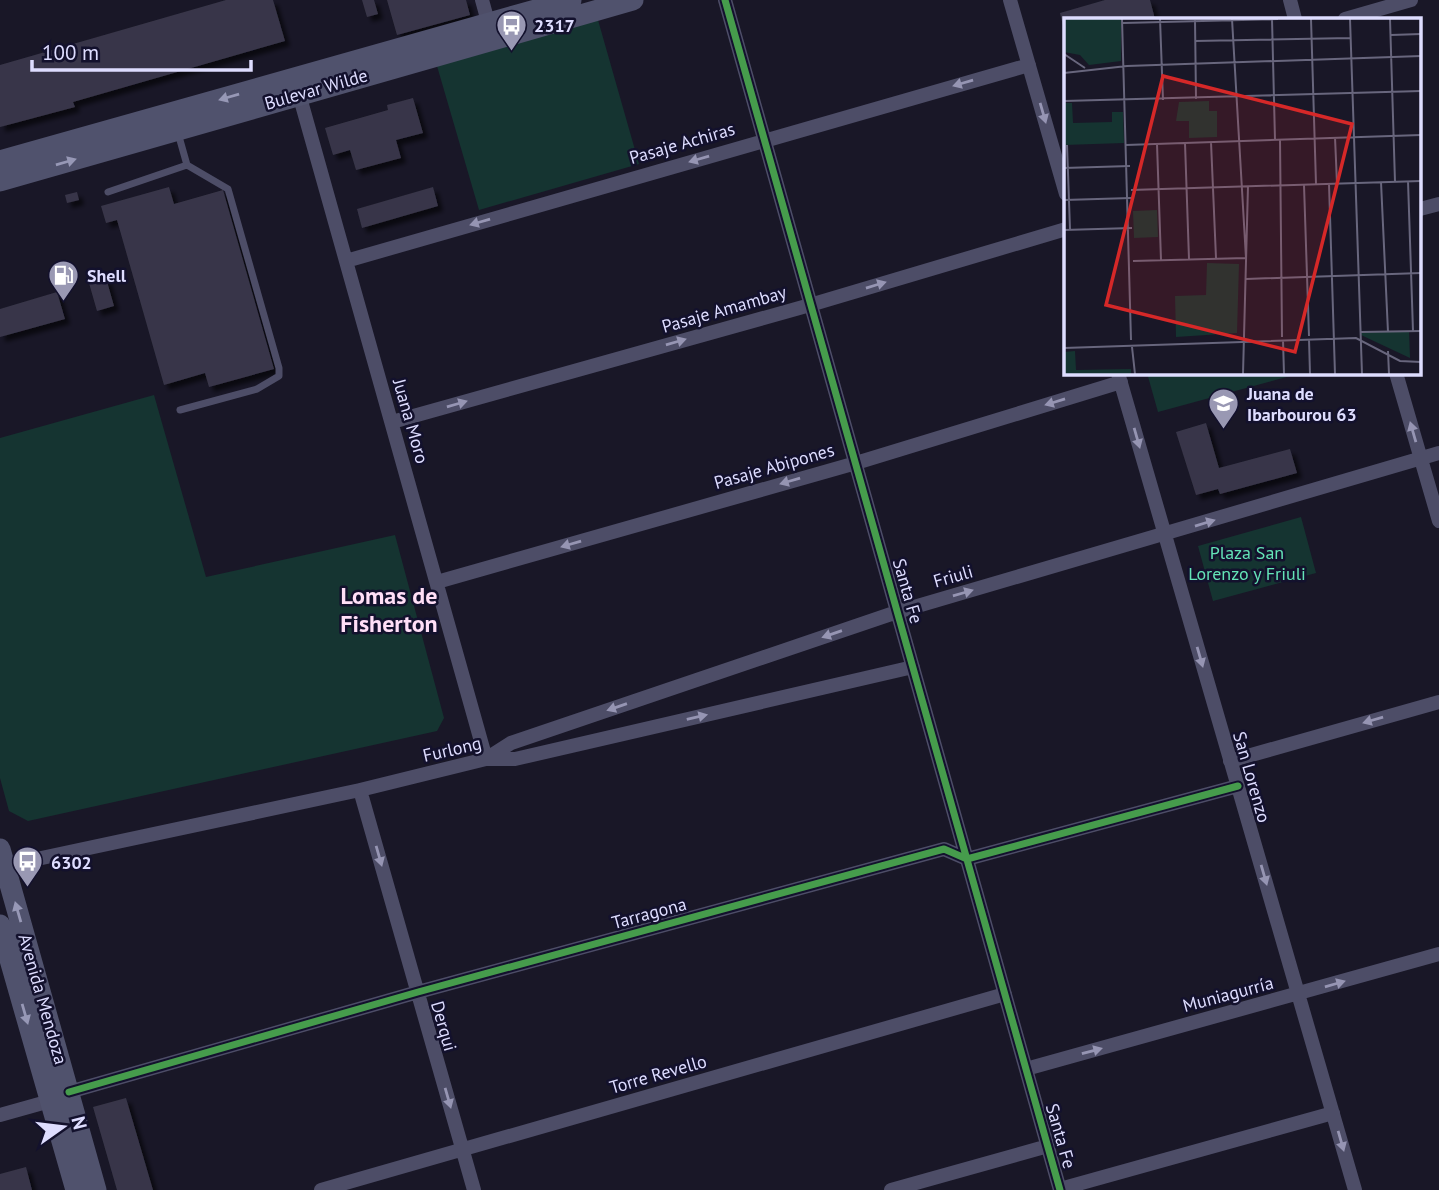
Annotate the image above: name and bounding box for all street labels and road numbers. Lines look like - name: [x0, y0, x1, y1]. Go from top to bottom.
- street label: Bulevar Wilde: [262, 63, 370, 115]
- street label: Pasaje Achiras: [627, 117, 737, 169]
- street label: Pasaje Amambay: [659, 280, 790, 338]
- street label: Juana Moro: [388, 375, 434, 466]
- street label: Pasaje Abipones: [711, 438, 837, 494]
- street label: Santa Fe: [888, 556, 928, 626]
- street label: Friuli: [931, 559, 975, 593]
- street label: San Lorenzo: [1228, 729, 1276, 825]
- street label: Furlong: [420, 731, 484, 767]
- street label: Tarragona: [609, 892, 689, 934]
- street label: Avenida Mendoza: [13, 931, 73, 1067]
- street label: Muniagurría: [1180, 971, 1276, 1017]
- street label: Derqui: [426, 998, 462, 1054]
- street label: Torre Revello: [607, 1049, 709, 1099]
- street label: Santa Fe: [1041, 1101, 1081, 1171]

